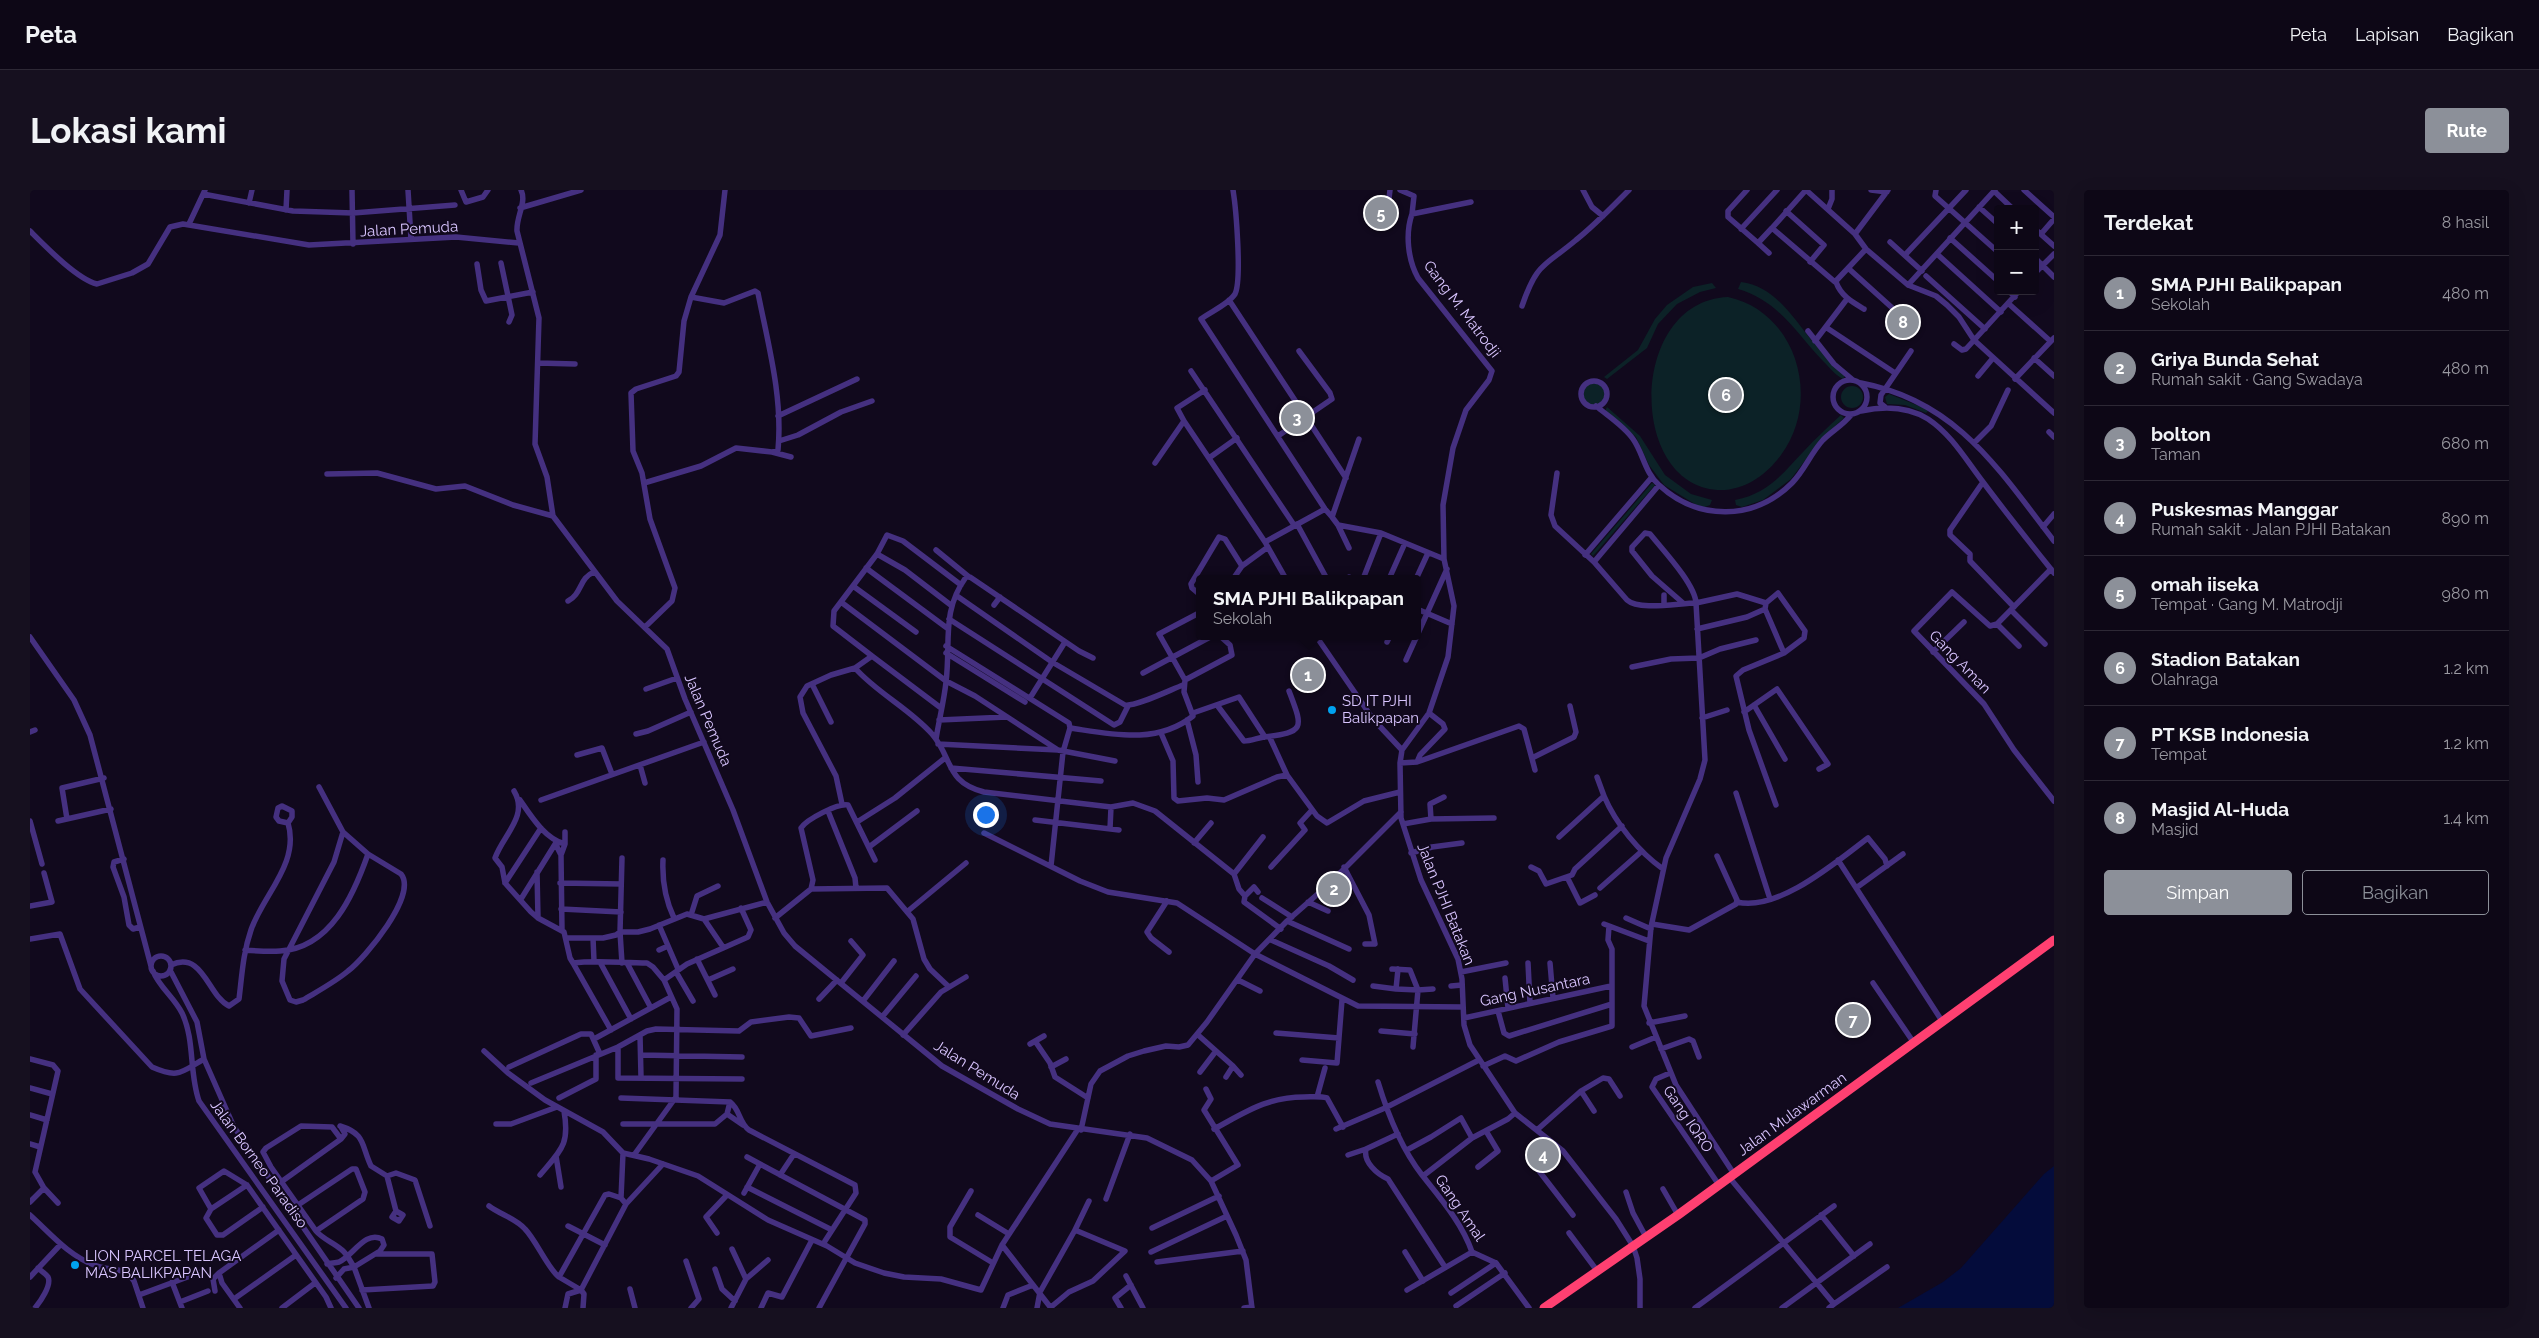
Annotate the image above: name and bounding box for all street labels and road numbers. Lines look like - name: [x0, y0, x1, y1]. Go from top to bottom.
- street label: Jalan Pemuda: [359, 217, 459, 241]
- street label: Gang M. Matrodji: [1420, 257, 1504, 361]
- street label: Gang Aman: [1925, 627, 1995, 697]
- street label: Jalan Pemuda: [681, 671, 735, 769]
- street label: Jalan PJHI Batakan: [1413, 840, 1479, 968]
- street label: Gang Nusantara: [1478, 970, 1592, 1010]
- street label: Jalan Pemuda: [931, 1036, 1023, 1104]
- street label: Jalan Mulawarman: [1734, 1068, 1850, 1160]
- street label: Gang IQRO: [1659, 1082, 1717, 1156]
- street label: Jalan Borneo Paradiso: [206, 1096, 312, 1232]
- street label: Gang Amal: [1431, 1171, 1489, 1245]

